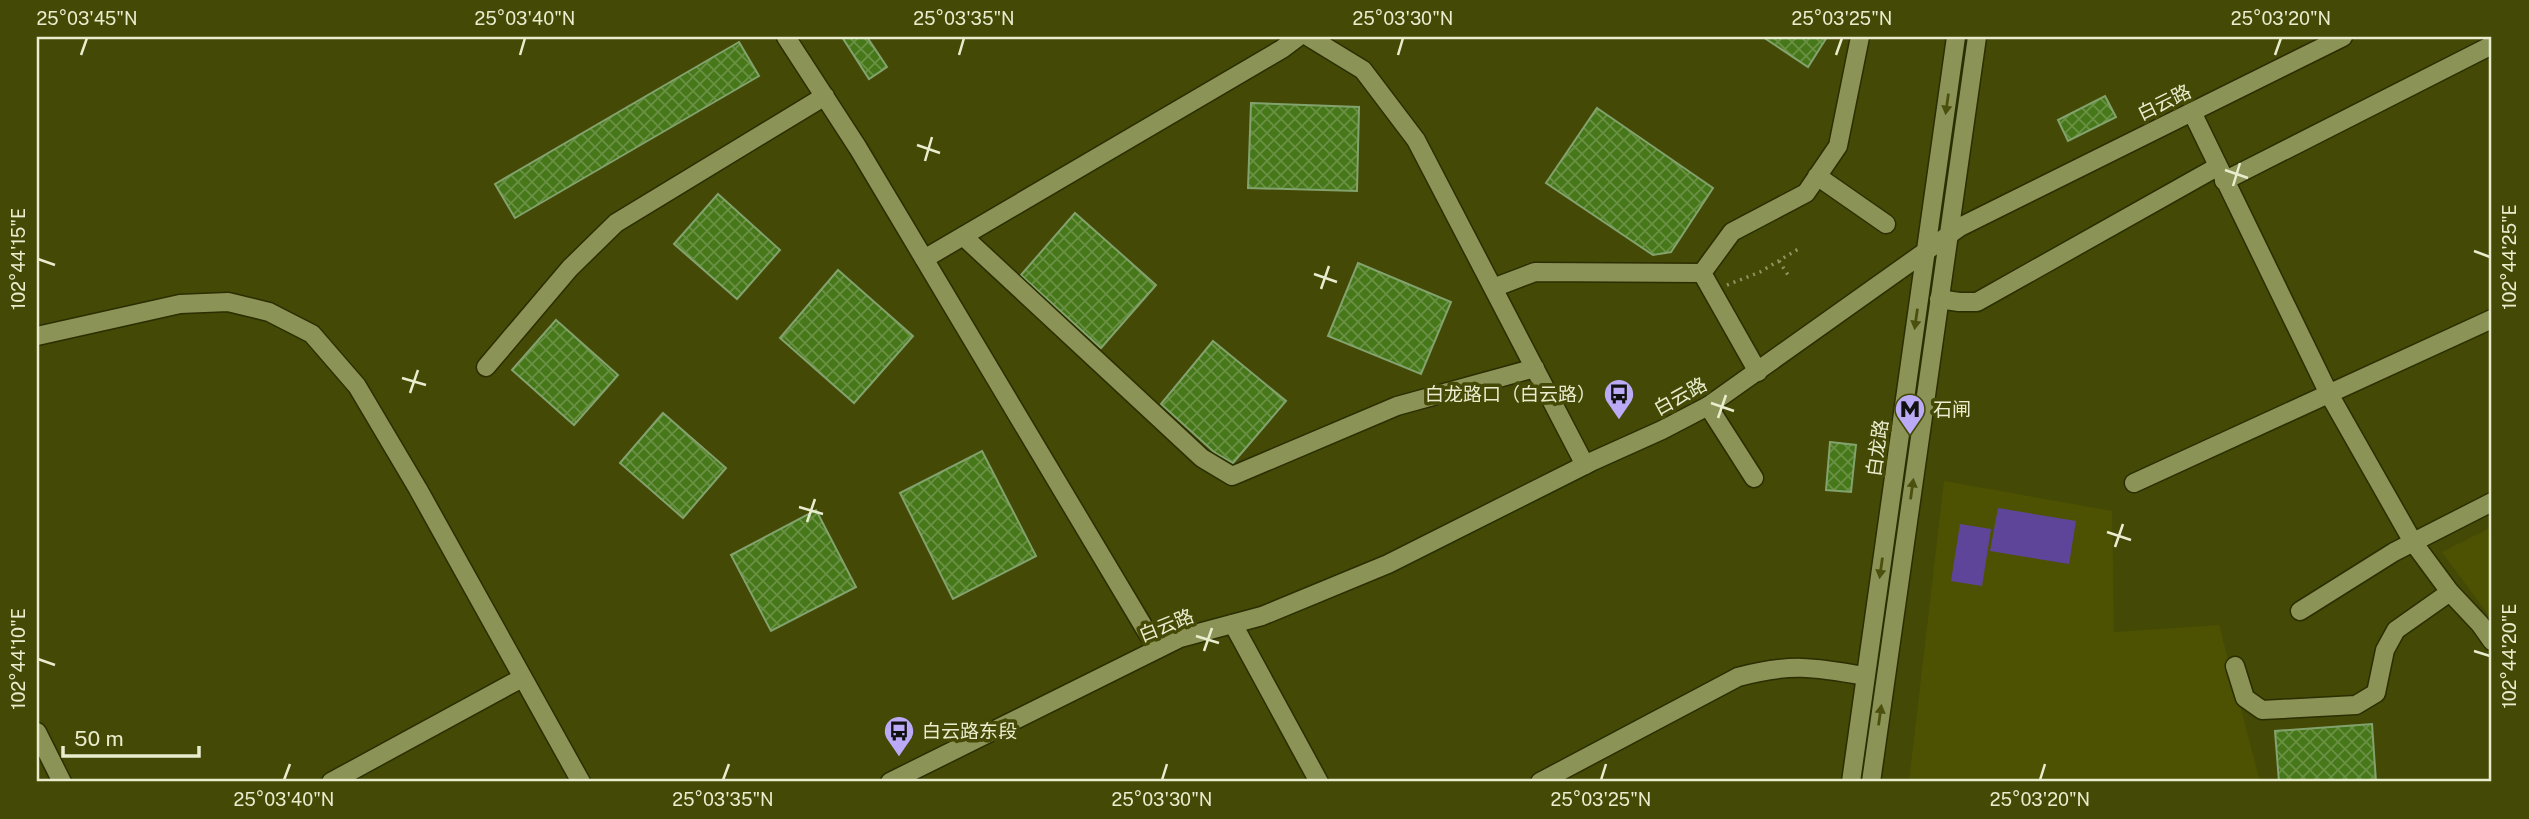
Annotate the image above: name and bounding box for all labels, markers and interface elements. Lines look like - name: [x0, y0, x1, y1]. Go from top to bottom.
- text: 25°03'45"N: [36, 8, 138, 29]
- text: 25°03'40"N: [475, 8, 575, 29]
- text: 25°03'35"N: [913, 8, 1015, 29]
- text: 25°03'30"N: [1353, 8, 1453, 29]
- text: 25°03'25"N: [1792, 8, 1892, 29]
- text: 25°03'20"N: [2231, 8, 2331, 29]
- street label: 白云路: [2134, 80, 2194, 124]
- one-way arrow: [1941, 93, 1952, 115]
- text: 102°44'25"E: [2499, 204, 2520, 310]
- text: 102°44'15"E: [8, 208, 29, 310]
- one-way arrow: [1910, 308, 1921, 330]
- street label: 白云路: [1650, 373, 1710, 419]
- bus stop icon: 白龙路口（白云路）: [1602, 377, 1636, 421]
- place label: 白龙路口（白云路）: [1425, 383, 1596, 405]
- metro station icon: 石闸: [1893, 392, 1927, 436]
- place label: 石闸: [1933, 398, 1971, 420]
- street label: 白龙路: [1862, 418, 1892, 478]
- one-way arrow: [1906, 478, 1917, 500]
- one-way arrow: [1875, 557, 1886, 579]
- text: 102°44'20"E: [2499, 603, 2520, 709]
- street label: 白云路: [1135, 604, 1197, 646]
- text: 102°44'10"E: [8, 608, 29, 710]
- one-way arrow: [1875, 704, 1886, 726]
- scale bar: [63, 714, 200, 758]
- bus stop icon: 白云路东段: [882, 714, 916, 758]
- place label: 白云路东段: [922, 720, 1017, 742]
- text: 50 m: [74, 726, 124, 751]
- text: 25°03'40"N: [234, 789, 334, 810]
- text: 25°03'35"N: [672, 789, 774, 810]
- text: 25°03'30"N: [1112, 789, 1212, 810]
- text: 25°03'25"N: [1551, 789, 1651, 810]
- text: 25°03'20"N: [1990, 789, 2090, 810]

